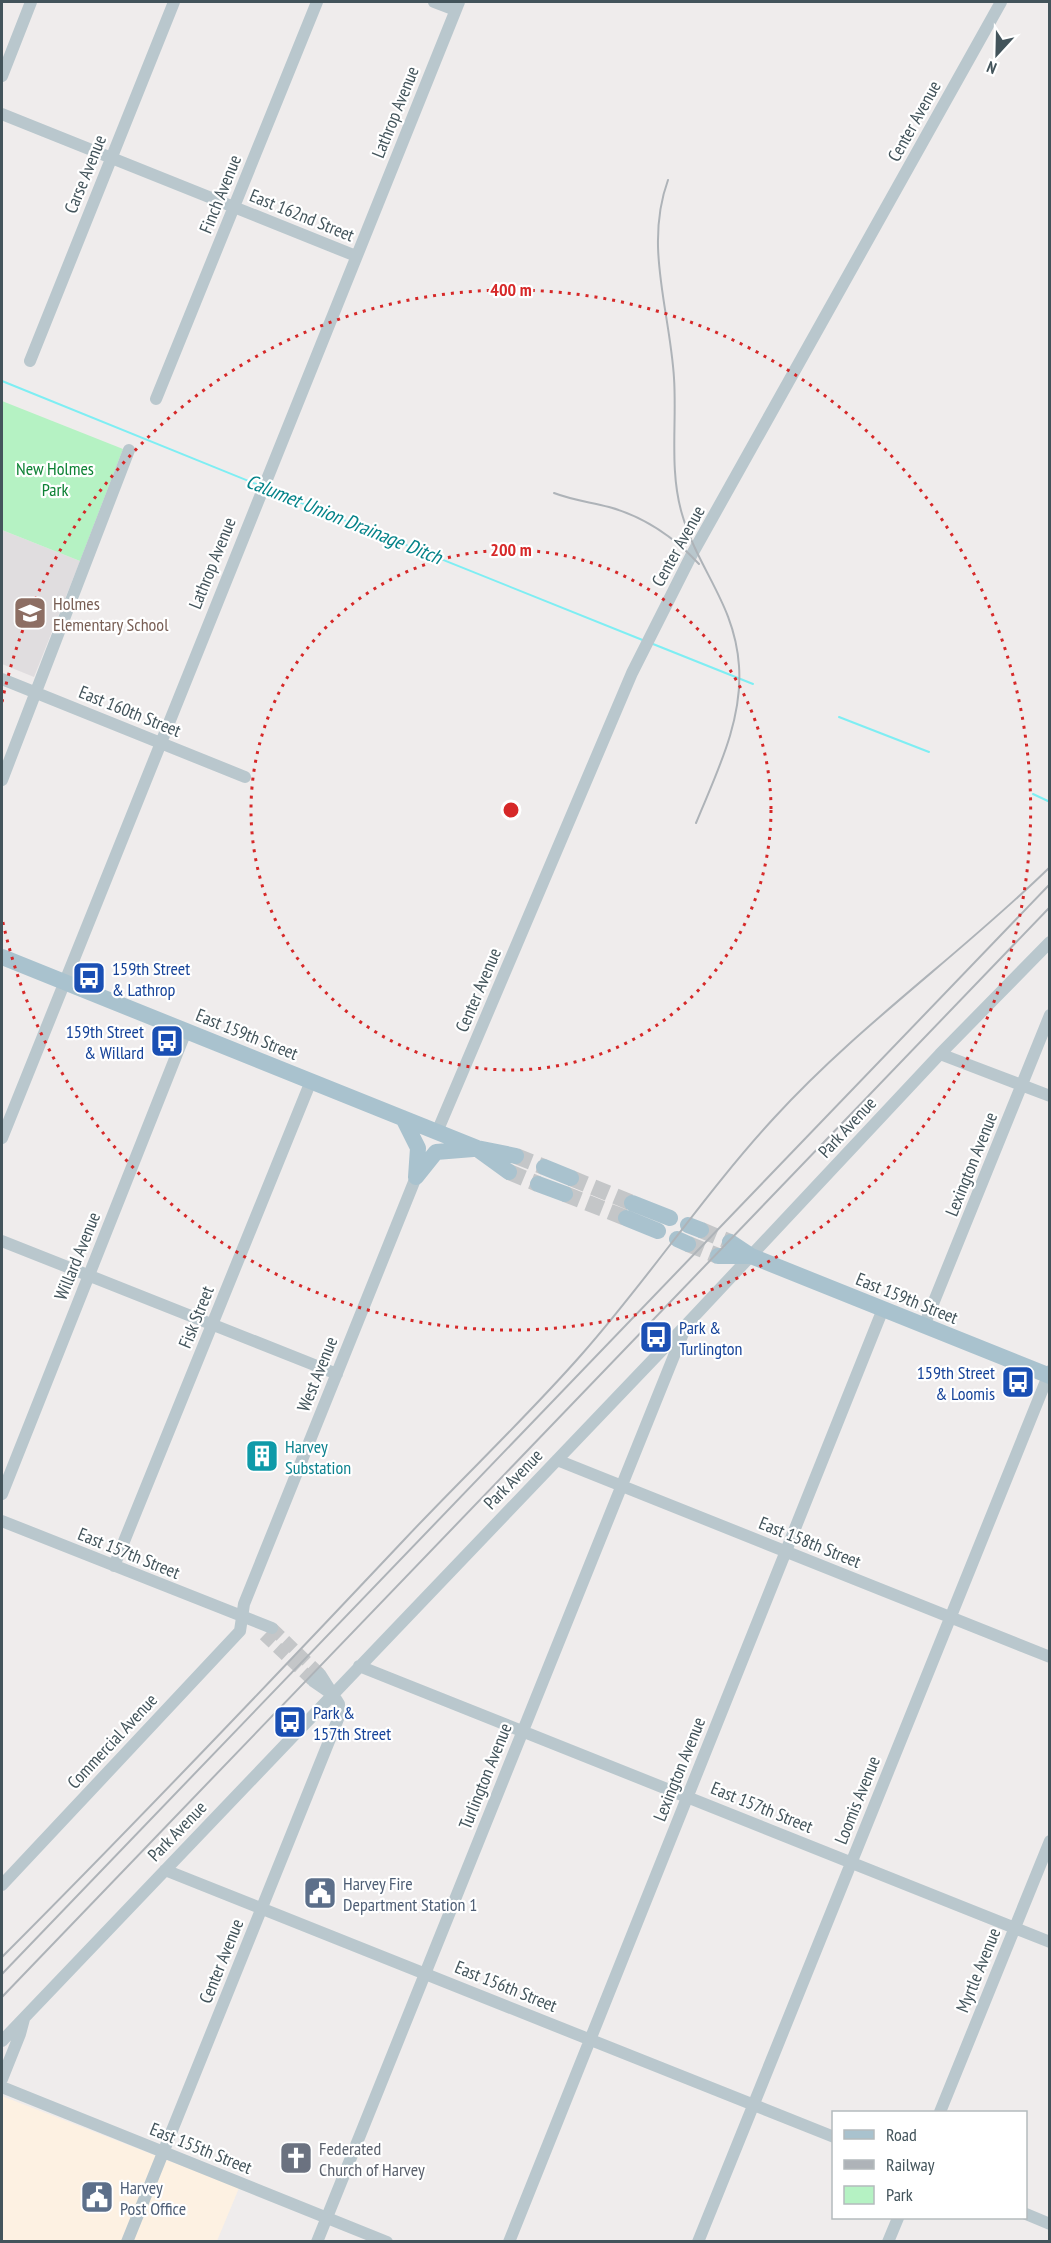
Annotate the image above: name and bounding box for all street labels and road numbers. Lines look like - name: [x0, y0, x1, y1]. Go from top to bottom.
- street label: Lathrop Avenue: [366, 63, 424, 161]
- street label: Center Avenue: [882, 76, 946, 166]
- street label: Carse Avenue: [59, 131, 111, 217]
- street label: Finch Avenue: [194, 151, 246, 237]
- street label: East 162nd Street: [246, 184, 358, 246]
- street label: Center Avenue: [646, 501, 710, 591]
- street label: Lathrop Avenue: [183, 514, 241, 612]
- street label: East 160th Street: [76, 680, 184, 742]
- street label: Center Avenue: [450, 944, 506, 1036]
- street label: East 159th Street: [193, 1003, 301, 1065]
- street label: Park Avenue: [813, 1092, 881, 1162]
- street label: Lexington Avenue: [940, 1109, 1002, 1219]
- street label: Willard Avenue: [49, 1208, 105, 1304]
- street label: East 159th Street: [853, 1267, 961, 1329]
- street label: Fisk Street: [173, 1282, 219, 1351]
- street label: West Avenue: [292, 1333, 342, 1415]
- street label: Park Avenue: [479, 1444, 547, 1514]
- street label: East 158th Street: [756, 1511, 864, 1573]
- street label: East 157th Street: [75, 1522, 183, 1584]
- street label: Commercial Avenue: [62, 1689, 162, 1793]
- street label: Lexington Avenue: [648, 1714, 710, 1824]
- street label: Turlington Avenue: [453, 1720, 517, 1832]
- street label: Loomis Avenue: [829, 1753, 885, 1847]
- street label: East 157th Street: [708, 1776, 816, 1838]
- street label: Park Avenue: [143, 1796, 211, 1866]
- street label: Center Avenue: [194, 1915, 248, 2007]
- street label: Myrtle Avenue: [951, 1924, 1005, 2016]
- street label: East 156th Street: [452, 1955, 560, 2017]
- street label: East 155th Street: [147, 2117, 255, 2179]

